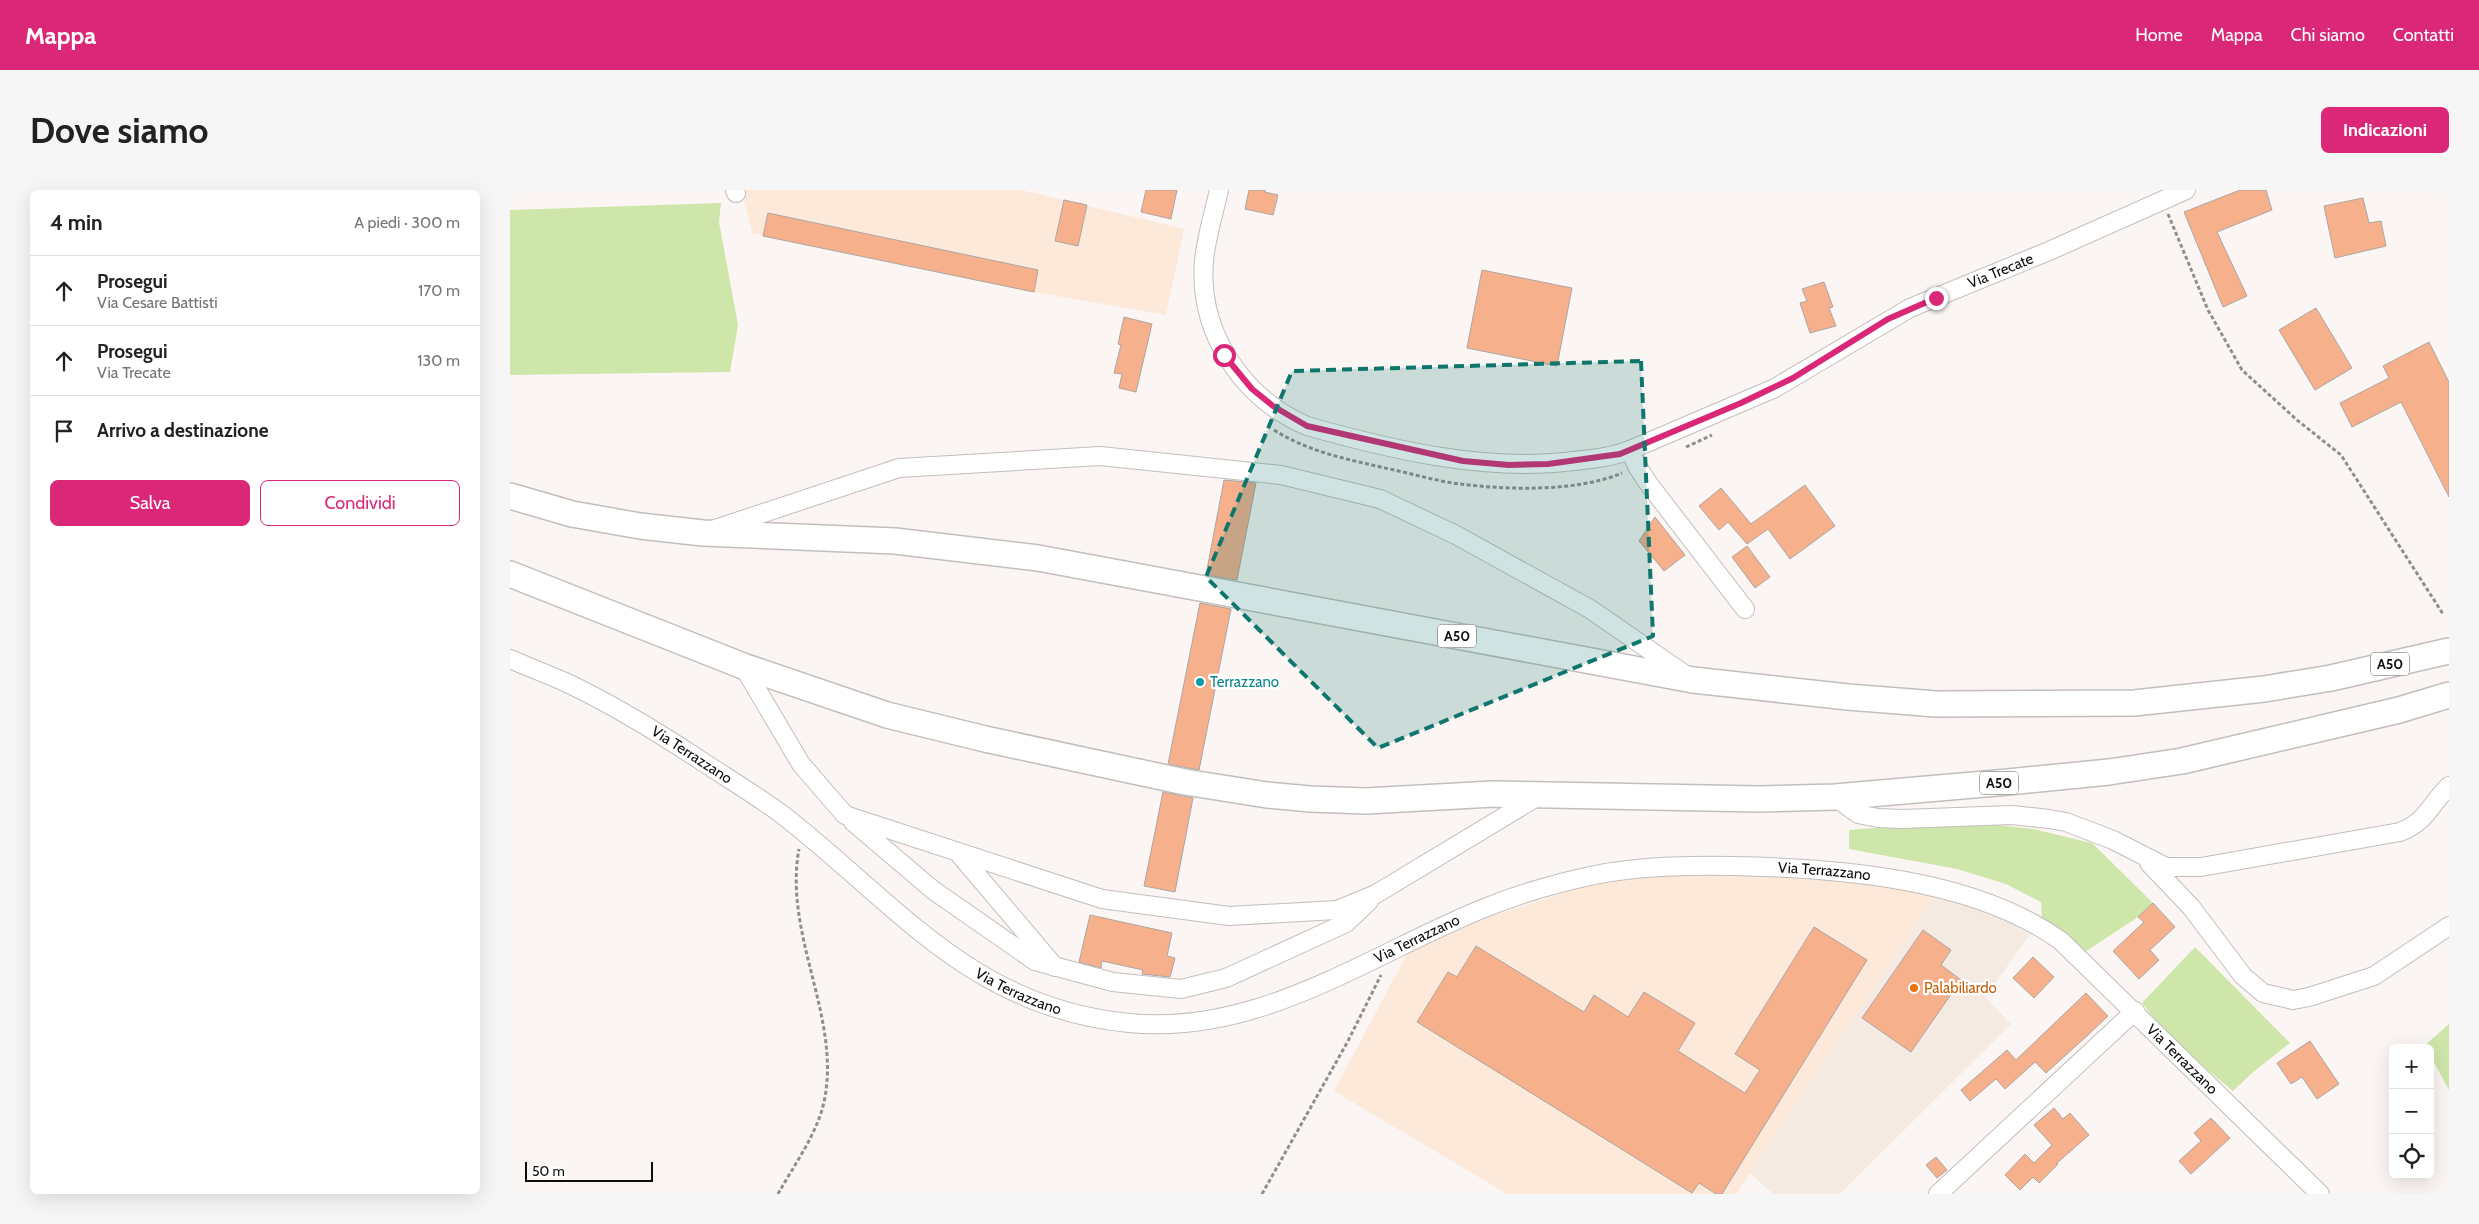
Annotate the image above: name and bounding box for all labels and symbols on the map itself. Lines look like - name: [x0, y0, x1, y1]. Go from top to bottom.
- street label: Via Trecate: [1965, 249, 2036, 292]
- route end: [1925, 287, 1948, 310]
- route start: [1213, 344, 1236, 367]
- road number: A50: [1438, 624, 1476, 648]
- road number: A50: [2371, 652, 2409, 676]
- place label: Terrazzano: [1210, 673, 1279, 691]
- marker: Terrazzano: [1194, 676, 1206, 688]
- street label: Via Terrazzano: [648, 722, 736, 787]
- road number: A50: [1980, 772, 2018, 794]
- street label: Via Terrazzano: [1778, 858, 1872, 884]
- street label: Via Terrazzano: [1371, 911, 1462, 967]
- street label: Via Terrazzano: [972, 964, 1063, 1018]
- place label: Palabiliardo: [1924, 979, 1997, 997]
- marker: Palabiliardo: [1908, 982, 1920, 994]
- street label: Via Terrazzano: [2143, 1020, 2222, 1098]
- scale bar: [525, 1159, 652, 1182]

